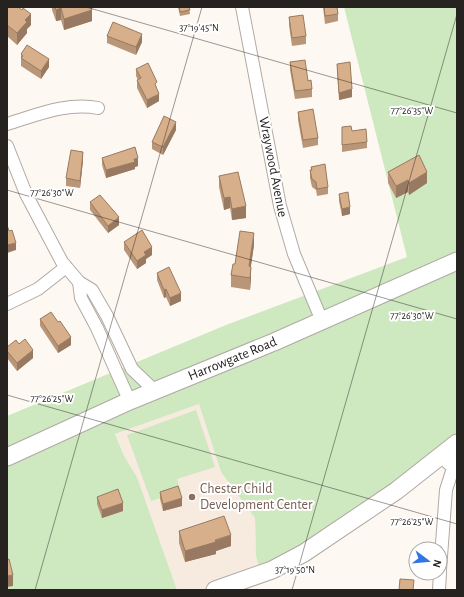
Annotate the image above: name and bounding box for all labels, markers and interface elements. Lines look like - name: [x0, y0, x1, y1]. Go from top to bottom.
- text: 37°19'45"N: [179, 23, 219, 33]
- text: 77°26'35"W: [391, 106, 433, 116]
- street label: Wraywood Avenue: [256, 116, 290, 218]
- text: 77°26'30"W: [30, 188, 74, 198]
- text: 77°26'30"W: [390, 311, 434, 321]
- street label: Harrowgate Road: [186, 335, 279, 383]
- text: 77°26'25"W: [31, 394, 73, 404]
- place label: Chester Child Development Center: [200, 482, 313, 512]
- marker: Chester Child Development Center: [187, 492, 197, 502]
- text: 77°26'25"W: [391, 517, 433, 527]
- north arrow: [408, 541, 448, 581]
- text: N: [431, 558, 443, 569]
- text: 37°19'50"N: [275, 565, 315, 575]

